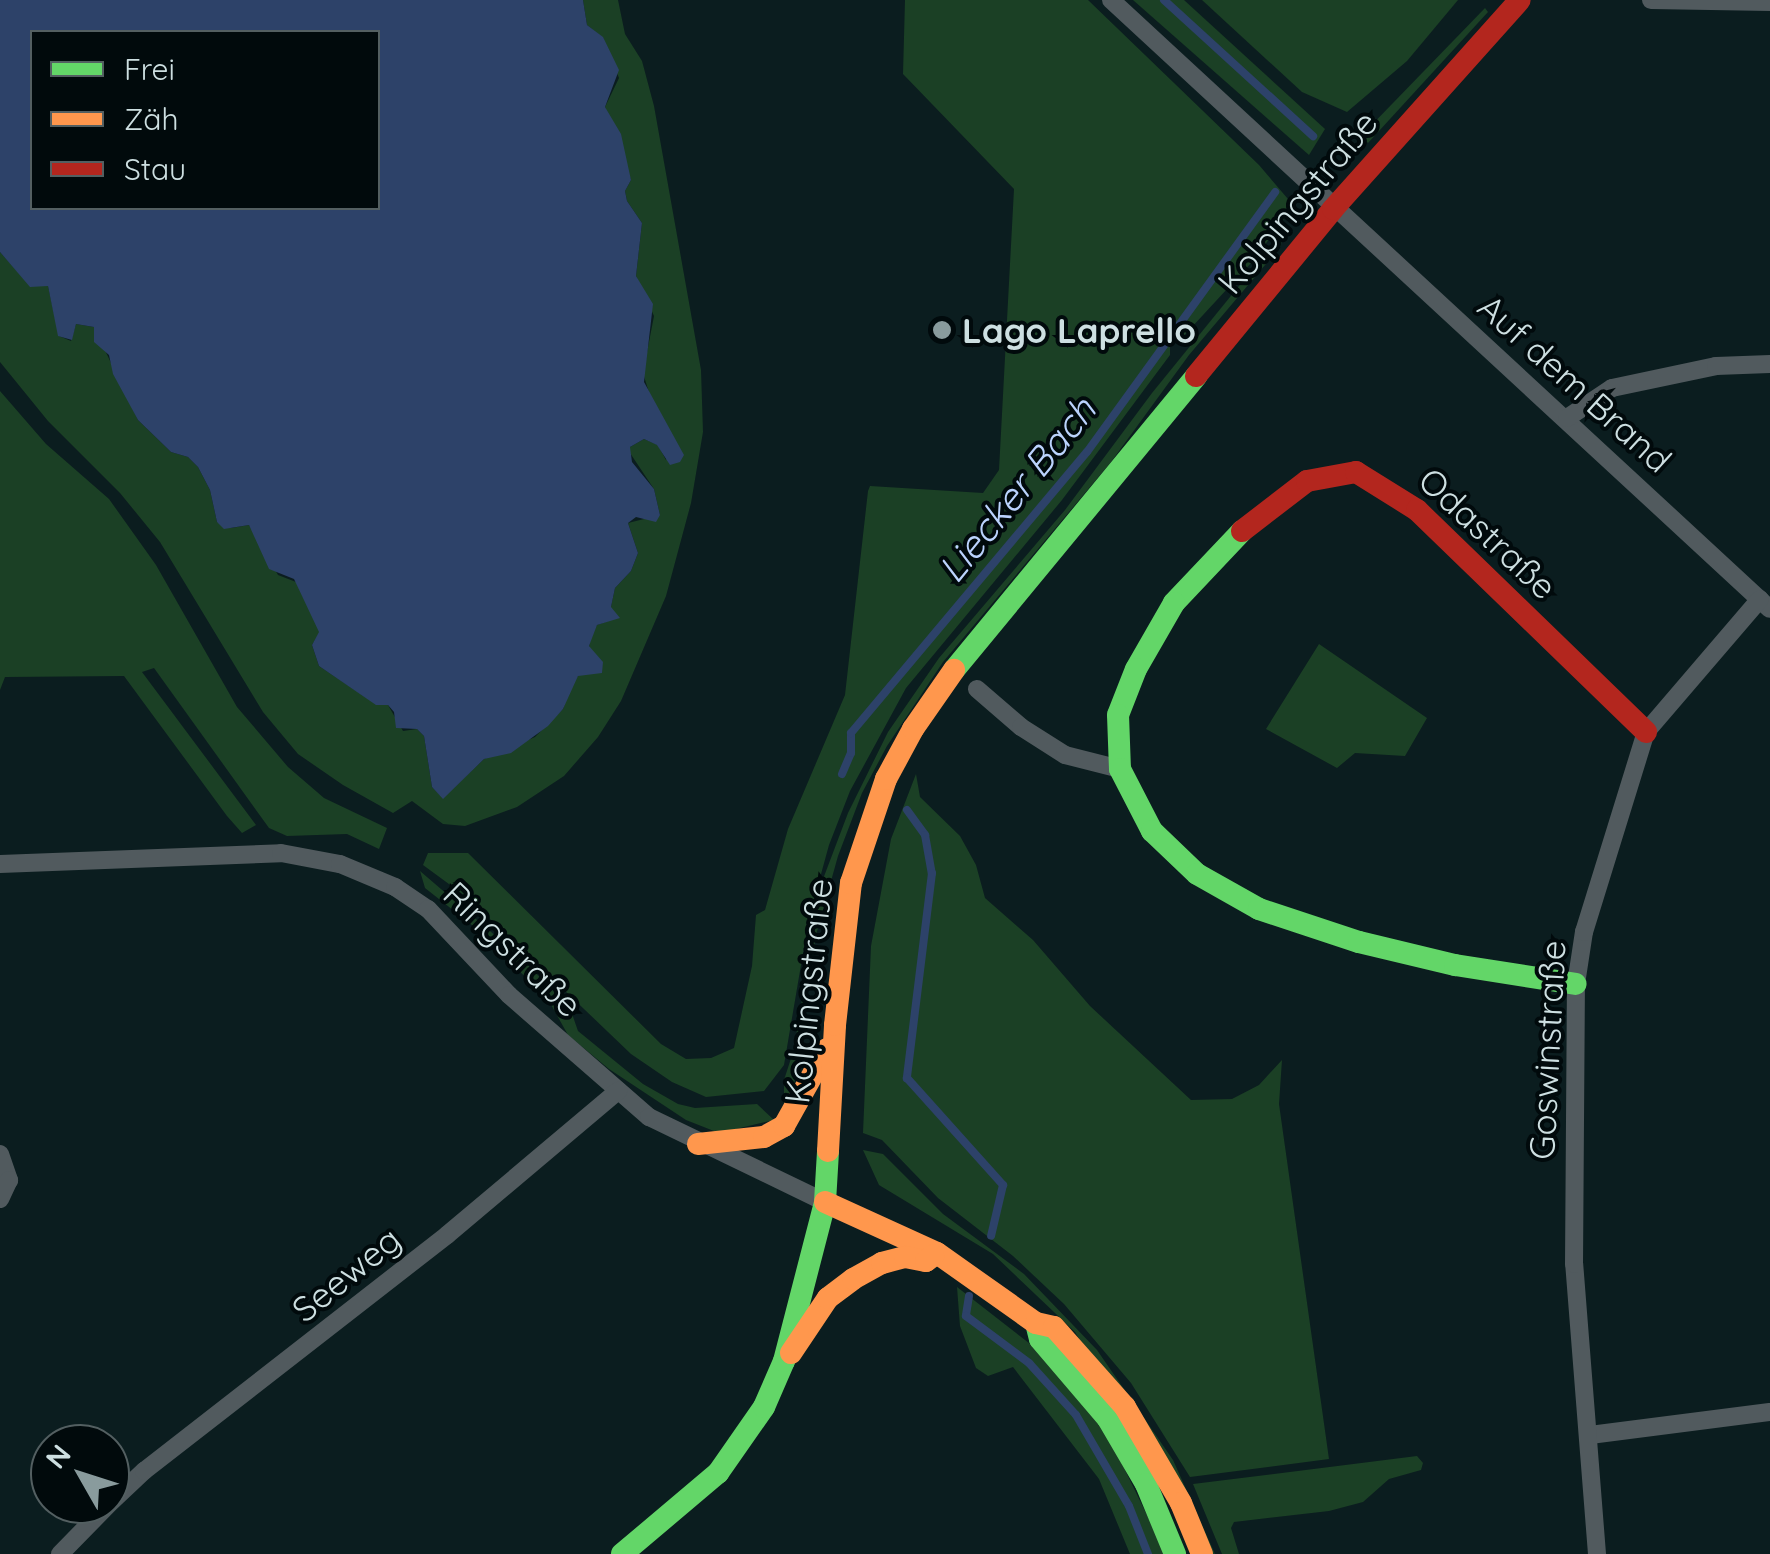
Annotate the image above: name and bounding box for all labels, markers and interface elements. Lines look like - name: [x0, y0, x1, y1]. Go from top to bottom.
- legend: [30, 30, 380, 210]
- text: Frei: [124, 50, 175, 88]
- text: Zäh: [124, 100, 179, 138]
- street label: Kolpingstraße: [1208, 102, 1386, 302]
- text: Stau: [124, 150, 186, 188]
- street label: Auf dem Brand: [1470, 285, 1680, 481]
- place label: Lago Laprello: [962, 309, 1196, 351]
- marker: Lago Laprello: [931, 319, 953, 341]
- water label: Liecker Bach: [929, 388, 1105, 592]
- street label: Odastraße: [1410, 459, 1566, 607]
- street label: Ringstraße: [435, 873, 591, 1025]
- street label: Kolpingstraße: [775, 876, 841, 1106]
- street label: Goswinstraße: [1520, 939, 1574, 1161]
- street label: Seeweg: [283, 1218, 409, 1330]
- north arrow: [30, 1424, 130, 1524]
- text: N: [38, 1437, 78, 1475]

